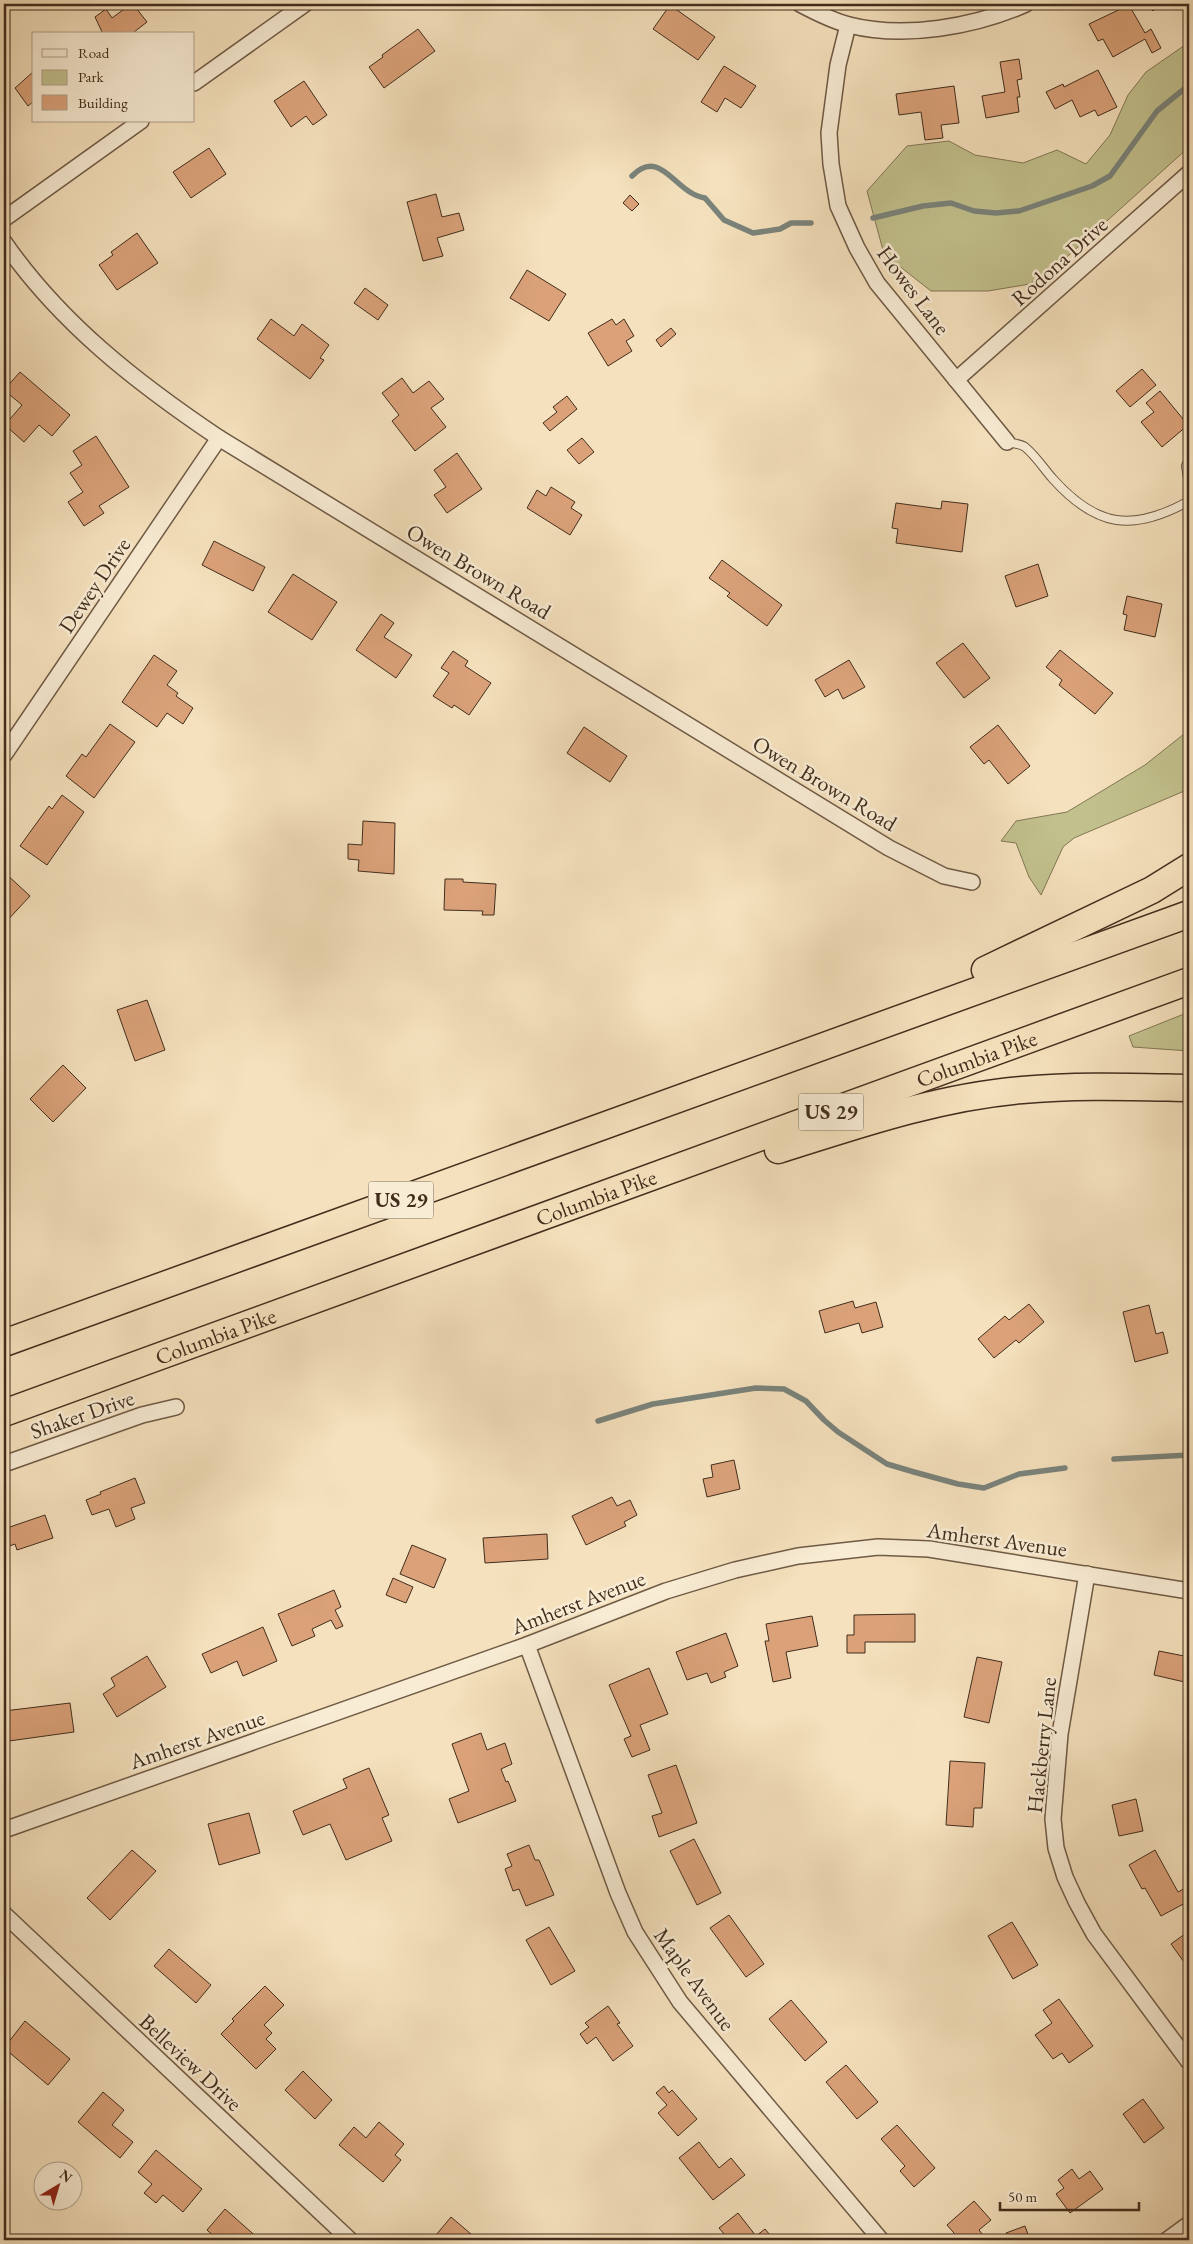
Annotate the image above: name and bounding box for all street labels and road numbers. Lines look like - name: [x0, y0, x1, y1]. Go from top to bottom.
- street label: Rodona Drive: [1005, 210, 1114, 312]
- street label: Howes Lane: [870, 240, 957, 341]
- street label: Owen Brown Road: [401, 517, 557, 626]
- street label: Dewey Drive: [52, 532, 137, 639]
- street label: Owen Brown Road: [747, 729, 903, 838]
- street label: Columbia Pike: [912, 1024, 1041, 1094]
- road number: US 29: [798, 1094, 864, 1130]
- street label: Columbia Pike: [532, 1162, 661, 1233]
- road number: US 29: [368, 1182, 434, 1218]
- street label: Columbia Pike: [151, 1301, 280, 1372]
- street label: Shaker Drive: [26, 1383, 138, 1446]
- street label: Amherst Avenue: [924, 1515, 1069, 1564]
- street label: Amherst Avenue: [506, 1563, 650, 1642]
- street label: Hackberry Lane: [1020, 1675, 1063, 1814]
- street label: Amherst Avenue: [125, 1703, 269, 1776]
- street label: Maple Avenue: [647, 1922, 742, 2037]
- street label: Belleview Drive: [133, 2007, 249, 2118]

